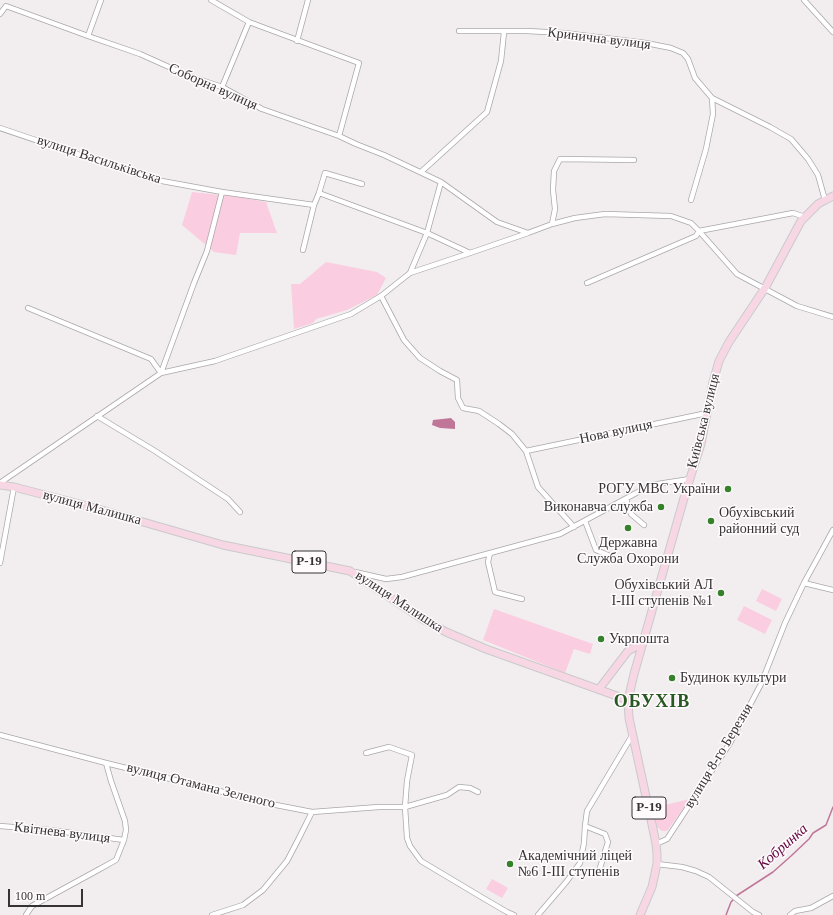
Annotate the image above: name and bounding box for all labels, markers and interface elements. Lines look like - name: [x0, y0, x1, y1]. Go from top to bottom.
- street label: Кринична вулиця: [546, 24, 652, 54]
- street label: Соборна вулиця: [166, 60, 260, 114]
- street label: вулиця Васильківська: [35, 132, 163, 188]
- street label: Київська вулиця: [684, 372, 724, 470]
- street label: Нова вулиця: [578, 416, 654, 448]
- place label: РОГУ МВС України: [598, 481, 720, 497]
- marker: РОГУ МВС України: [723, 484, 733, 494]
- street label: вулиця Малишка: [41, 487, 143, 529]
- place label: Виконавча служба: [544, 499, 653, 515]
- marker: Виконавча служба: [656, 502, 666, 512]
- place label: Обухівський районний суд: [719, 505, 799, 538]
- marker: Обухівський районний суд: [706, 516, 716, 526]
- marker: Державна Служба Охорони: [623, 523, 633, 533]
- place label: Державна Служба Охорони: [577, 535, 679, 568]
- road number: Р-19: [292, 551, 326, 573]
- street label: вулиця Малишка: [352, 567, 446, 637]
- place label: Обухівський АЛ І-ІІІ ступенів №1: [611, 577, 713, 610]
- marker: Обухівський АЛ І-ІІІ ступенів №1: [716, 588, 726, 598]
- place label: Укрпошта: [609, 631, 669, 647]
- marker: Укрпошта: [596, 634, 606, 644]
- place label: Будинок культури: [680, 670, 786, 686]
- marker: Будинок культури: [667, 673, 677, 683]
- district label: ОБУХІВ: [614, 691, 690, 713]
- street label: вулиця 8-го Березня: [681, 701, 757, 811]
- street label: вулиця Отамана Зеленого: [125, 759, 277, 813]
- road number: Р-19: [632, 797, 666, 819]
- street label: Квітнева вулиця: [13, 819, 111, 847]
- water label: Кобринка: [754, 820, 812, 874]
- place label: Академічний ліцей №6 І-ІІІ ступенів: [518, 848, 632, 880]
- marker: Академічний ліцей №6 І-ІІІ ступенів: [505, 859, 515, 869]
- scale bar: [10, 881, 85, 907]
- text: 100 m: [15, 889, 45, 903]

